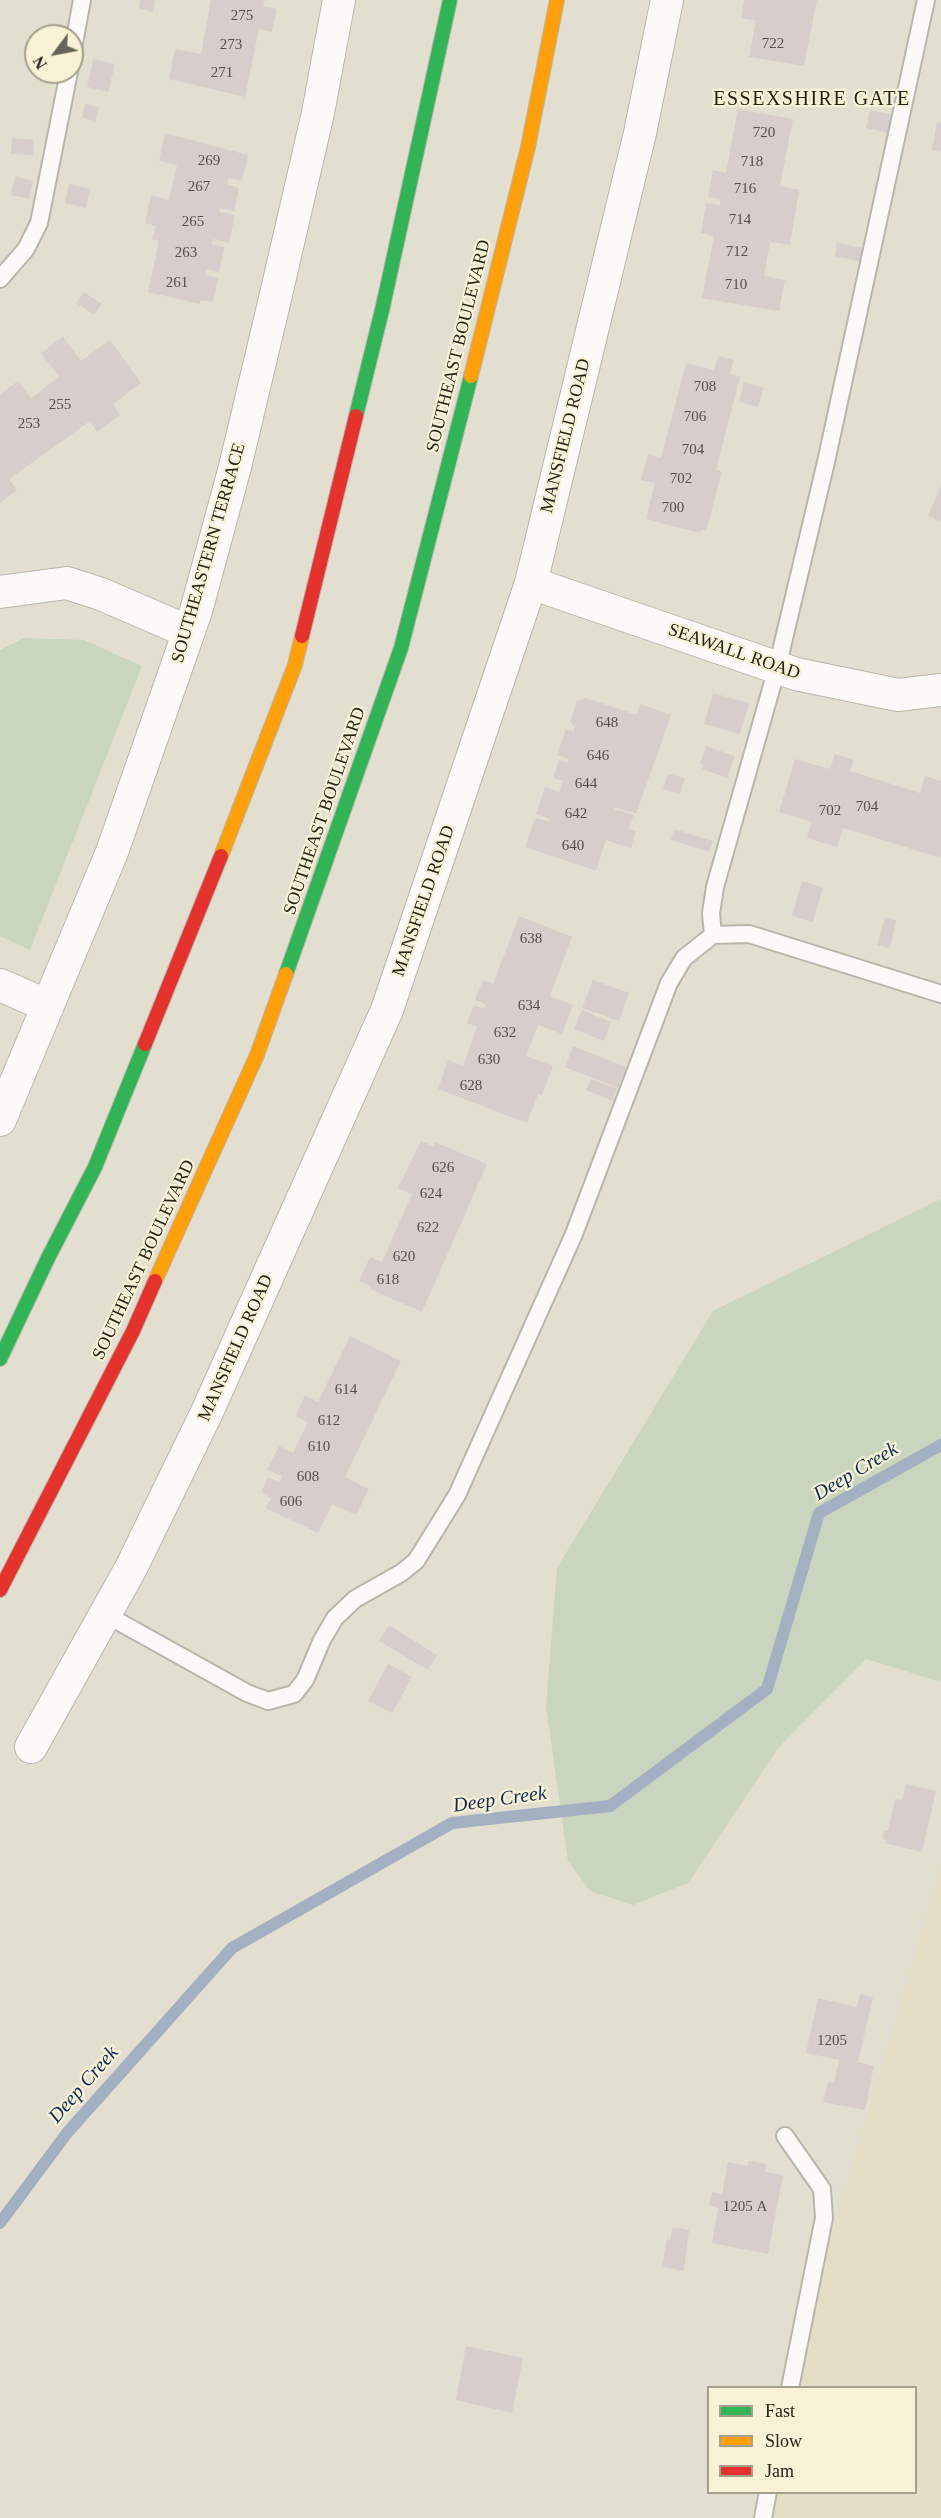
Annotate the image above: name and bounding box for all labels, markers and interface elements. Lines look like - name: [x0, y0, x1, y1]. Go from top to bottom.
- house number: 275: [231, 7, 253, 25]
- north arrow: [24, 24, 84, 84]
- house number: 722: [762, 35, 784, 53]
- house number: 273: [220, 36, 242, 54]
- text: N: [30, 53, 50, 72]
- house number: 271: [211, 64, 233, 82]
- district label: ESSEXSHIRE GATE: [713, 88, 911, 112]
- house number: 720: [753, 124, 775, 142]
- house number: 269: [198, 152, 220, 170]
- house number: 718: [741, 153, 763, 171]
- house number: 267: [188, 178, 210, 196]
- house number: 716: [734, 180, 756, 198]
- house number: 714: [729, 211, 751, 229]
- house number: 265: [182, 213, 204, 231]
- street label: SOUTHEAST BOULEVARD: [422, 238, 496, 454]
- house number: 712: [726, 243, 748, 261]
- house number: 263: [175, 244, 197, 262]
- house number: 261: [166, 274, 188, 292]
- house number: 710: [725, 276, 747, 294]
- street label: MANSFIELD ROAD: [536, 356, 596, 516]
- house number: 708: [694, 378, 716, 396]
- house number: 255: [49, 396, 71, 414]
- house number: 706: [684, 408, 706, 426]
- house number: 253: [18, 415, 40, 433]
- street label: SOUTHEASTERN TERRACE: [167, 441, 251, 665]
- house number: 704: [682, 441, 704, 459]
- house number: 702: [670, 470, 692, 488]
- house number: 700: [662, 499, 684, 517]
- street label: SEAWALL ROAD: [665, 619, 803, 685]
- street label: SOUTHEAST BOULEVARD: [279, 704, 371, 918]
- house number: 648: [596, 714, 618, 732]
- house number: 646: [587, 747, 609, 765]
- house number: 644: [575, 775, 597, 793]
- house number: 704: [856, 798, 878, 816]
- house number: 702: [819, 802, 841, 820]
- house number: 642: [565, 805, 587, 823]
- street label: MANSFIELD ROAD: [388, 823, 460, 979]
- house number: 640: [562, 837, 584, 855]
- house number: 638: [520, 930, 542, 948]
- house number: 634: [518, 997, 540, 1015]
- house number: 632: [494, 1024, 516, 1042]
- house number: 630: [478, 1051, 500, 1069]
- house number: 628: [460, 1077, 482, 1095]
- street label: SOUTHEAST BOULEVARD: [88, 1157, 200, 1363]
- house number: 626: [432, 1159, 454, 1177]
- house number: 624: [420, 1185, 442, 1203]
- house number: 622: [417, 1219, 439, 1237]
- house number: 620: [393, 1248, 415, 1266]
- street label: MANSFIELD ROAD: [194, 1271, 278, 1425]
- house number: 618: [377, 1271, 399, 1289]
- house number: 614: [335, 1381, 357, 1399]
- house number: 612: [318, 1412, 340, 1430]
- water label: Deep Creek: [809, 1437, 903, 1507]
- house number: 610: [308, 1438, 330, 1456]
- house number: 608: [297, 1468, 319, 1486]
- house number: 606: [280, 1493, 302, 1511]
- water label: Deep Creek: [452, 1782, 548, 1818]
- house number: 1205: [817, 2032, 847, 2050]
- water label: Deep Creek: [44, 2042, 124, 2128]
- house number: 1205 A: [723, 2198, 767, 2216]
- legend: [707, 2386, 917, 2494]
- text: Fast: [765, 2401, 795, 2421]
- text: Slow: [765, 2431, 802, 2451]
- text: Jam: [765, 2461, 794, 2481]

